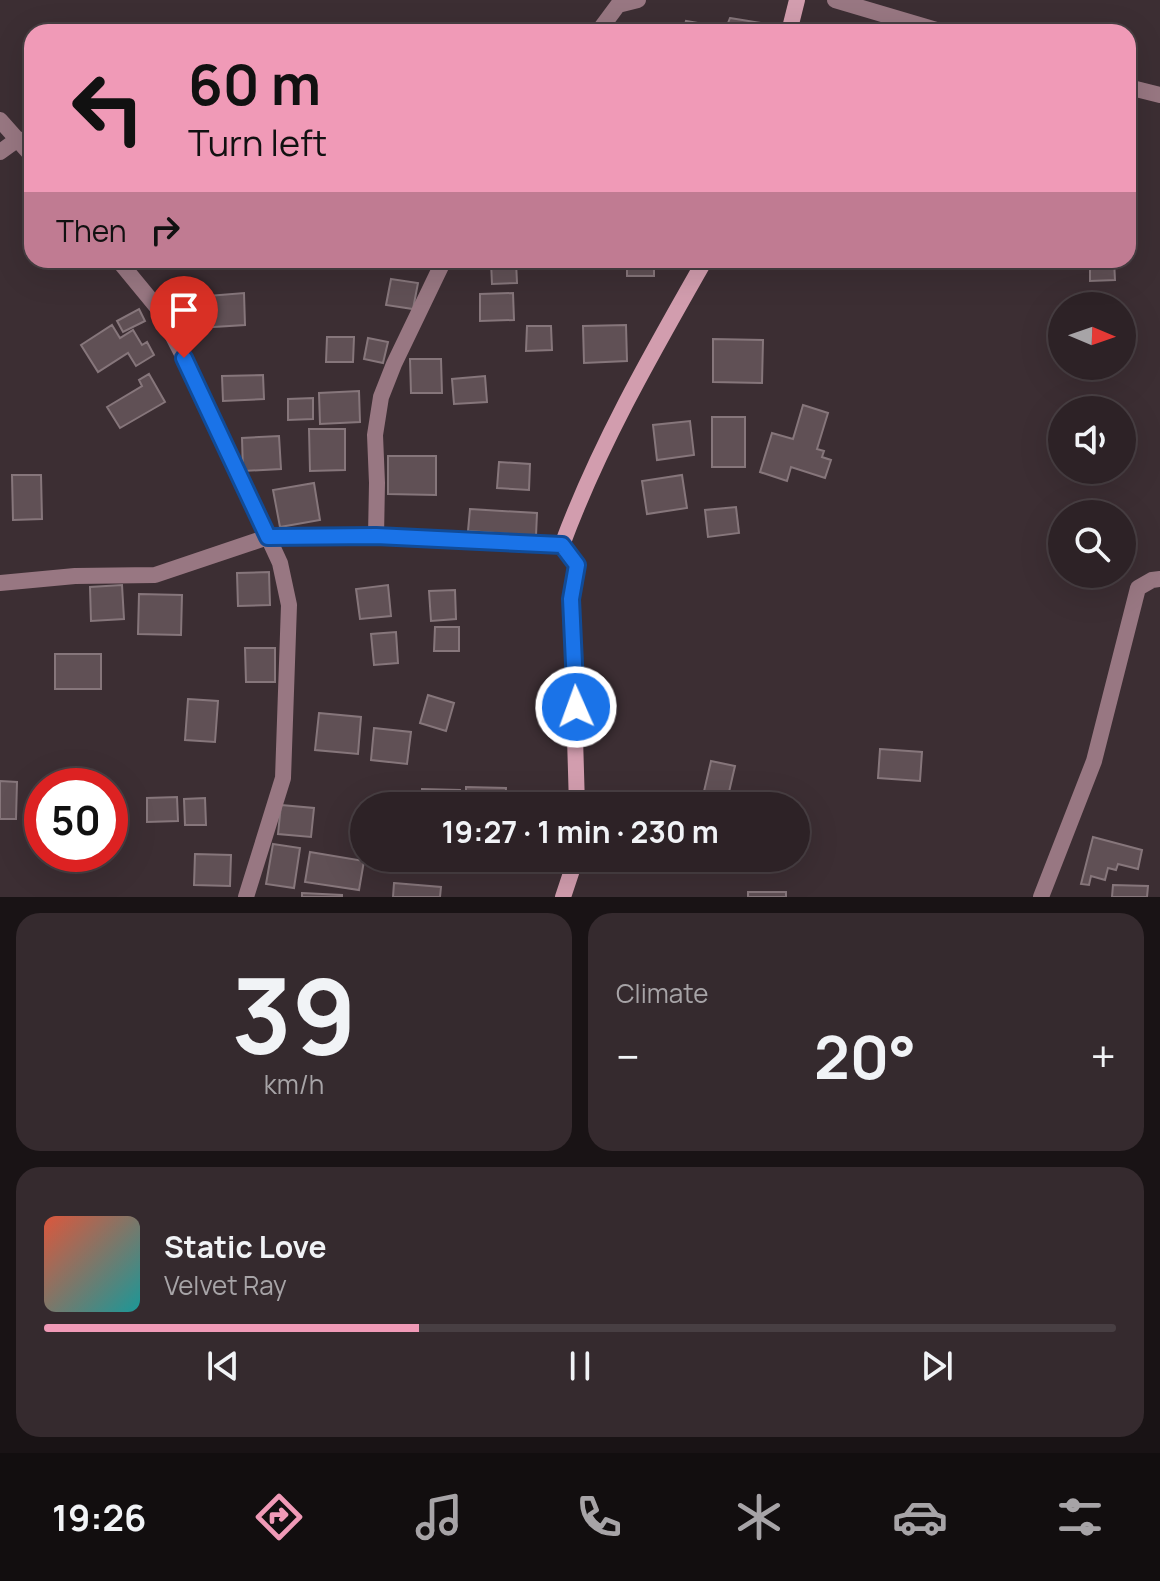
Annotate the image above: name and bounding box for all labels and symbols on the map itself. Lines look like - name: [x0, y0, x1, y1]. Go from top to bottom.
- pin: [150, 276, 218, 358]
- north arrow: [1048, 292, 1136, 380]
- position arrow: [534, 665, 618, 749]
- speed limit sign: 50: [24, 768, 128, 872]

